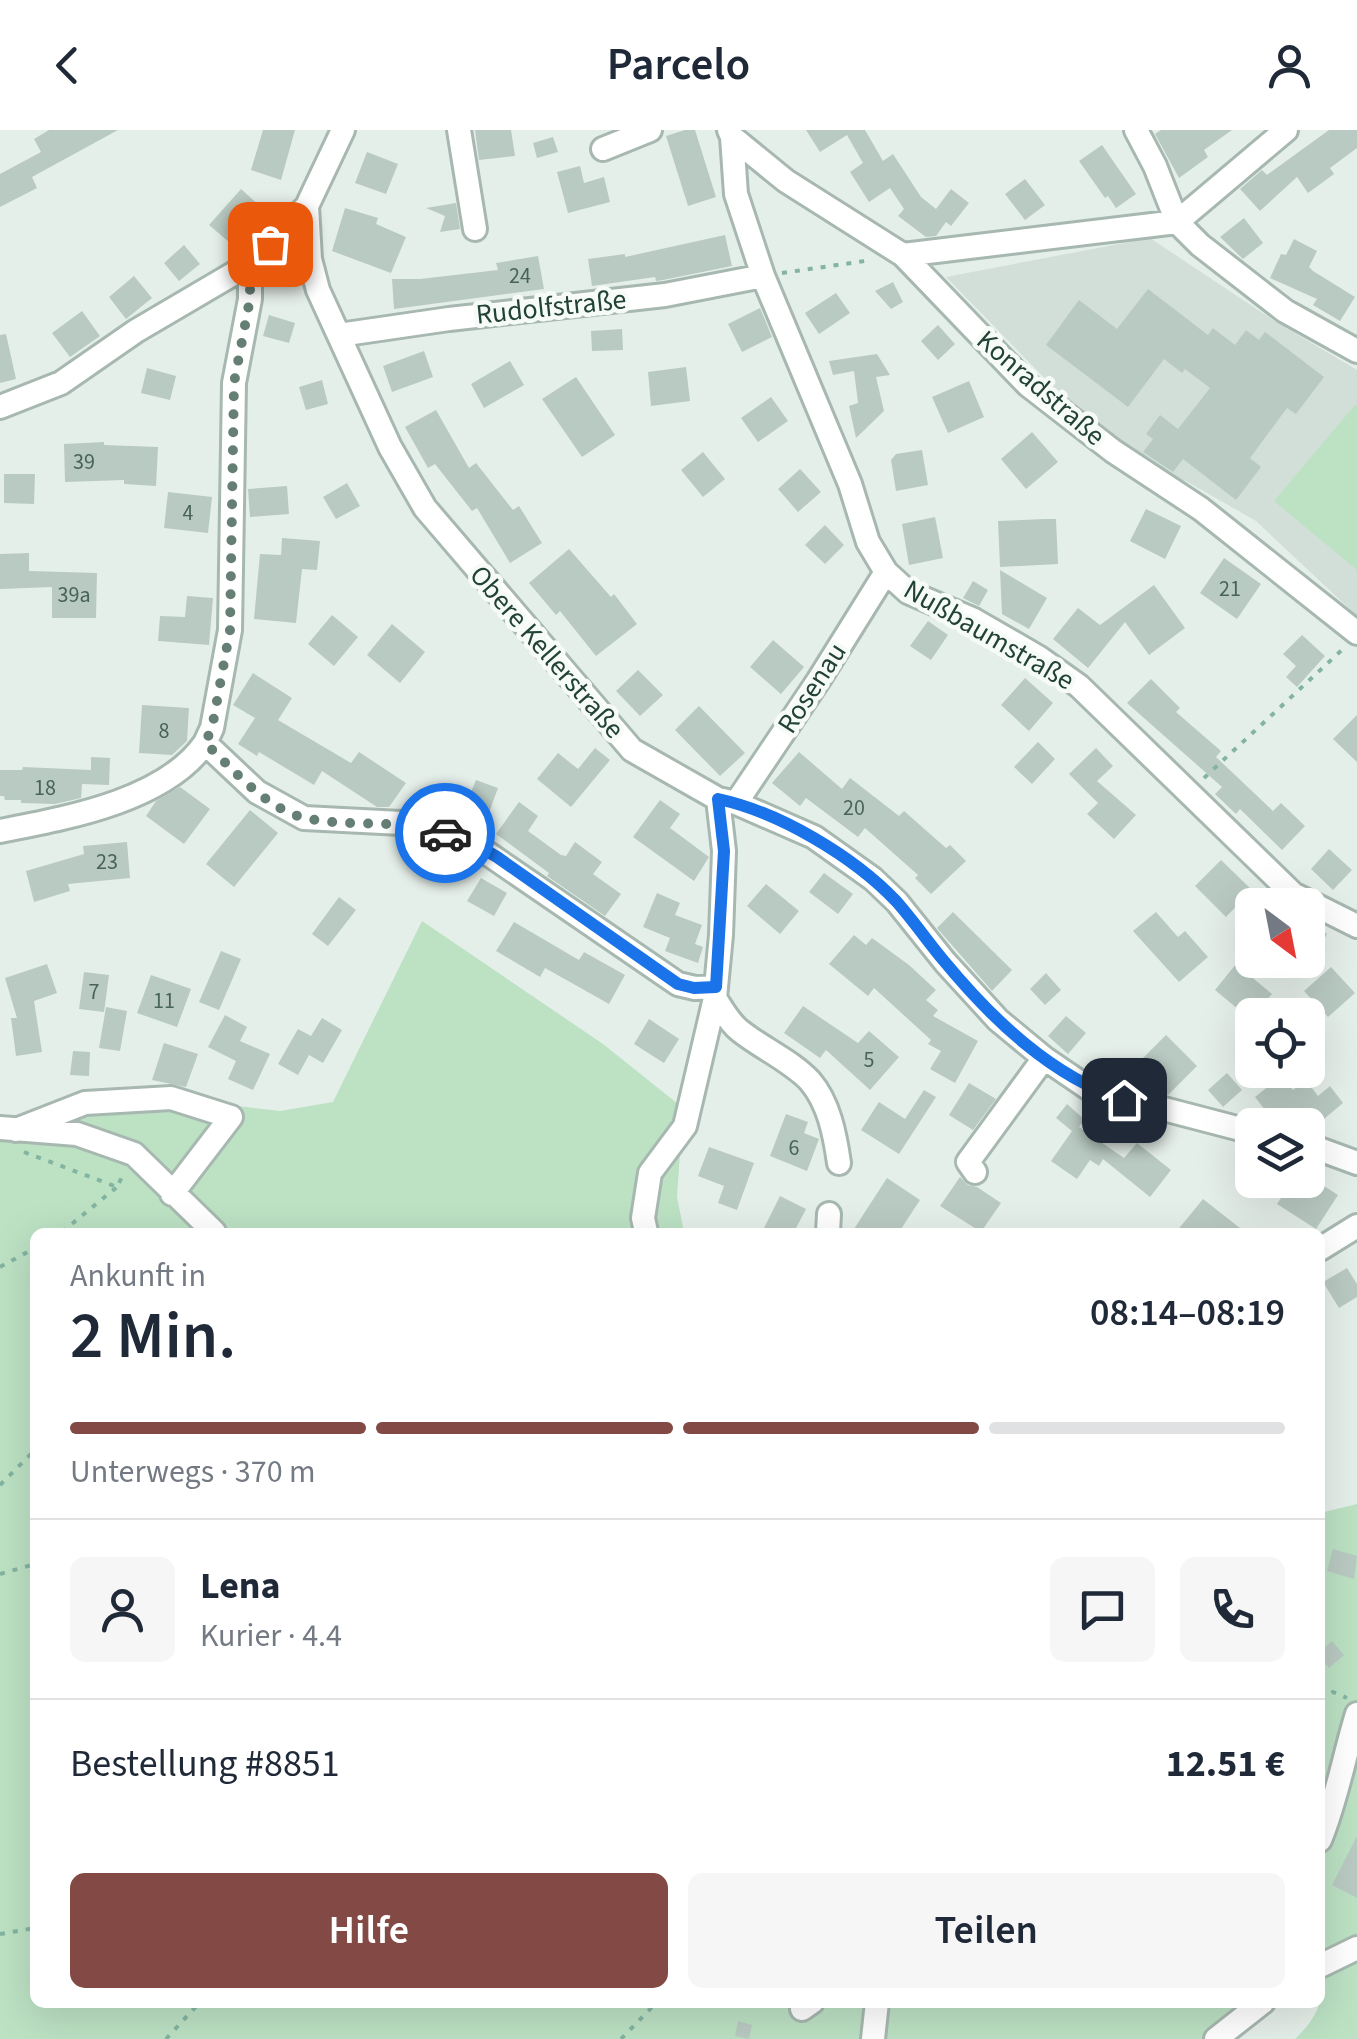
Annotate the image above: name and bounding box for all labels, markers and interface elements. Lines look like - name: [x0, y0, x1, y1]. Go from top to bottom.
- text: Parcelo: [607, 33, 750, 97]
- icon: back: [40, 38, 95, 93]
- icon: person: [1262, 38, 1317, 93]
- pin: [228, 202, 313, 287]
- icon: bag: [243, 217, 298, 272]
- house number: 24: [509, 260, 531, 292]
- street label: Rudolfstraße: [474, 279, 628, 335]
- street label: Konradstraße: [968, 321, 1114, 455]
- house number: 39: [73, 446, 95, 478]
- house number: 4: [183, 497, 194, 529]
- street label: Obere Kellerstraße: [460, 556, 634, 748]
- street label: Nußbaumstraße: [896, 570, 1082, 700]
- house number: 21: [1219, 573, 1241, 605]
- house number: 39a: [58, 579, 90, 611]
- street label: Rosenau: [768, 635, 856, 741]
- house number: 8: [159, 715, 170, 747]
- house number: 18: [34, 772, 56, 804]
- courier: [395, 783, 495, 883]
- house number: 20: [843, 792, 865, 824]
- icon: car: [418, 806, 473, 861]
- house number: 23: [96, 846, 118, 878]
- north arrow: [1235, 888, 1325, 978]
- map controls: [1235, 888, 1325, 1198]
- house number: 7: [89, 976, 100, 1008]
- house number: 11: [153, 985, 175, 1017]
- button: locate: [1235, 998, 1325, 1088]
- house number: 5: [864, 1044, 874, 1076]
- pin: [1082, 1058, 1167, 1143]
- icon: home: [1097, 1073, 1152, 1128]
- button: layers: [1235, 1108, 1325, 1198]
- house number: 6: [789, 1132, 800, 1164]
- text: Ankunft in: [70, 1253, 206, 1299]
- text: 08:14–08:19: [1090, 1286, 1285, 1340]
- text: 2 Min.: [70, 1290, 236, 1383]
- text: Unterwegs · 370 m: [70, 1449, 316, 1495]
- button: person: [70, 1557, 175, 1662]
- button: chat: [1050, 1557, 1155, 1662]
- button: phone: [1180, 1557, 1285, 1662]
- text: Lena: [200, 1559, 281, 1613]
- text: Kurier · 4.4: [200, 1613, 342, 1659]
- text: Bestellung #8851: [70, 1737, 340, 1791]
- text: 12.51 €: [1166, 1737, 1285, 1791]
- button: Hilfe: [70, 1873, 668, 1988]
- button: Teilen: [688, 1873, 1285, 1988]

